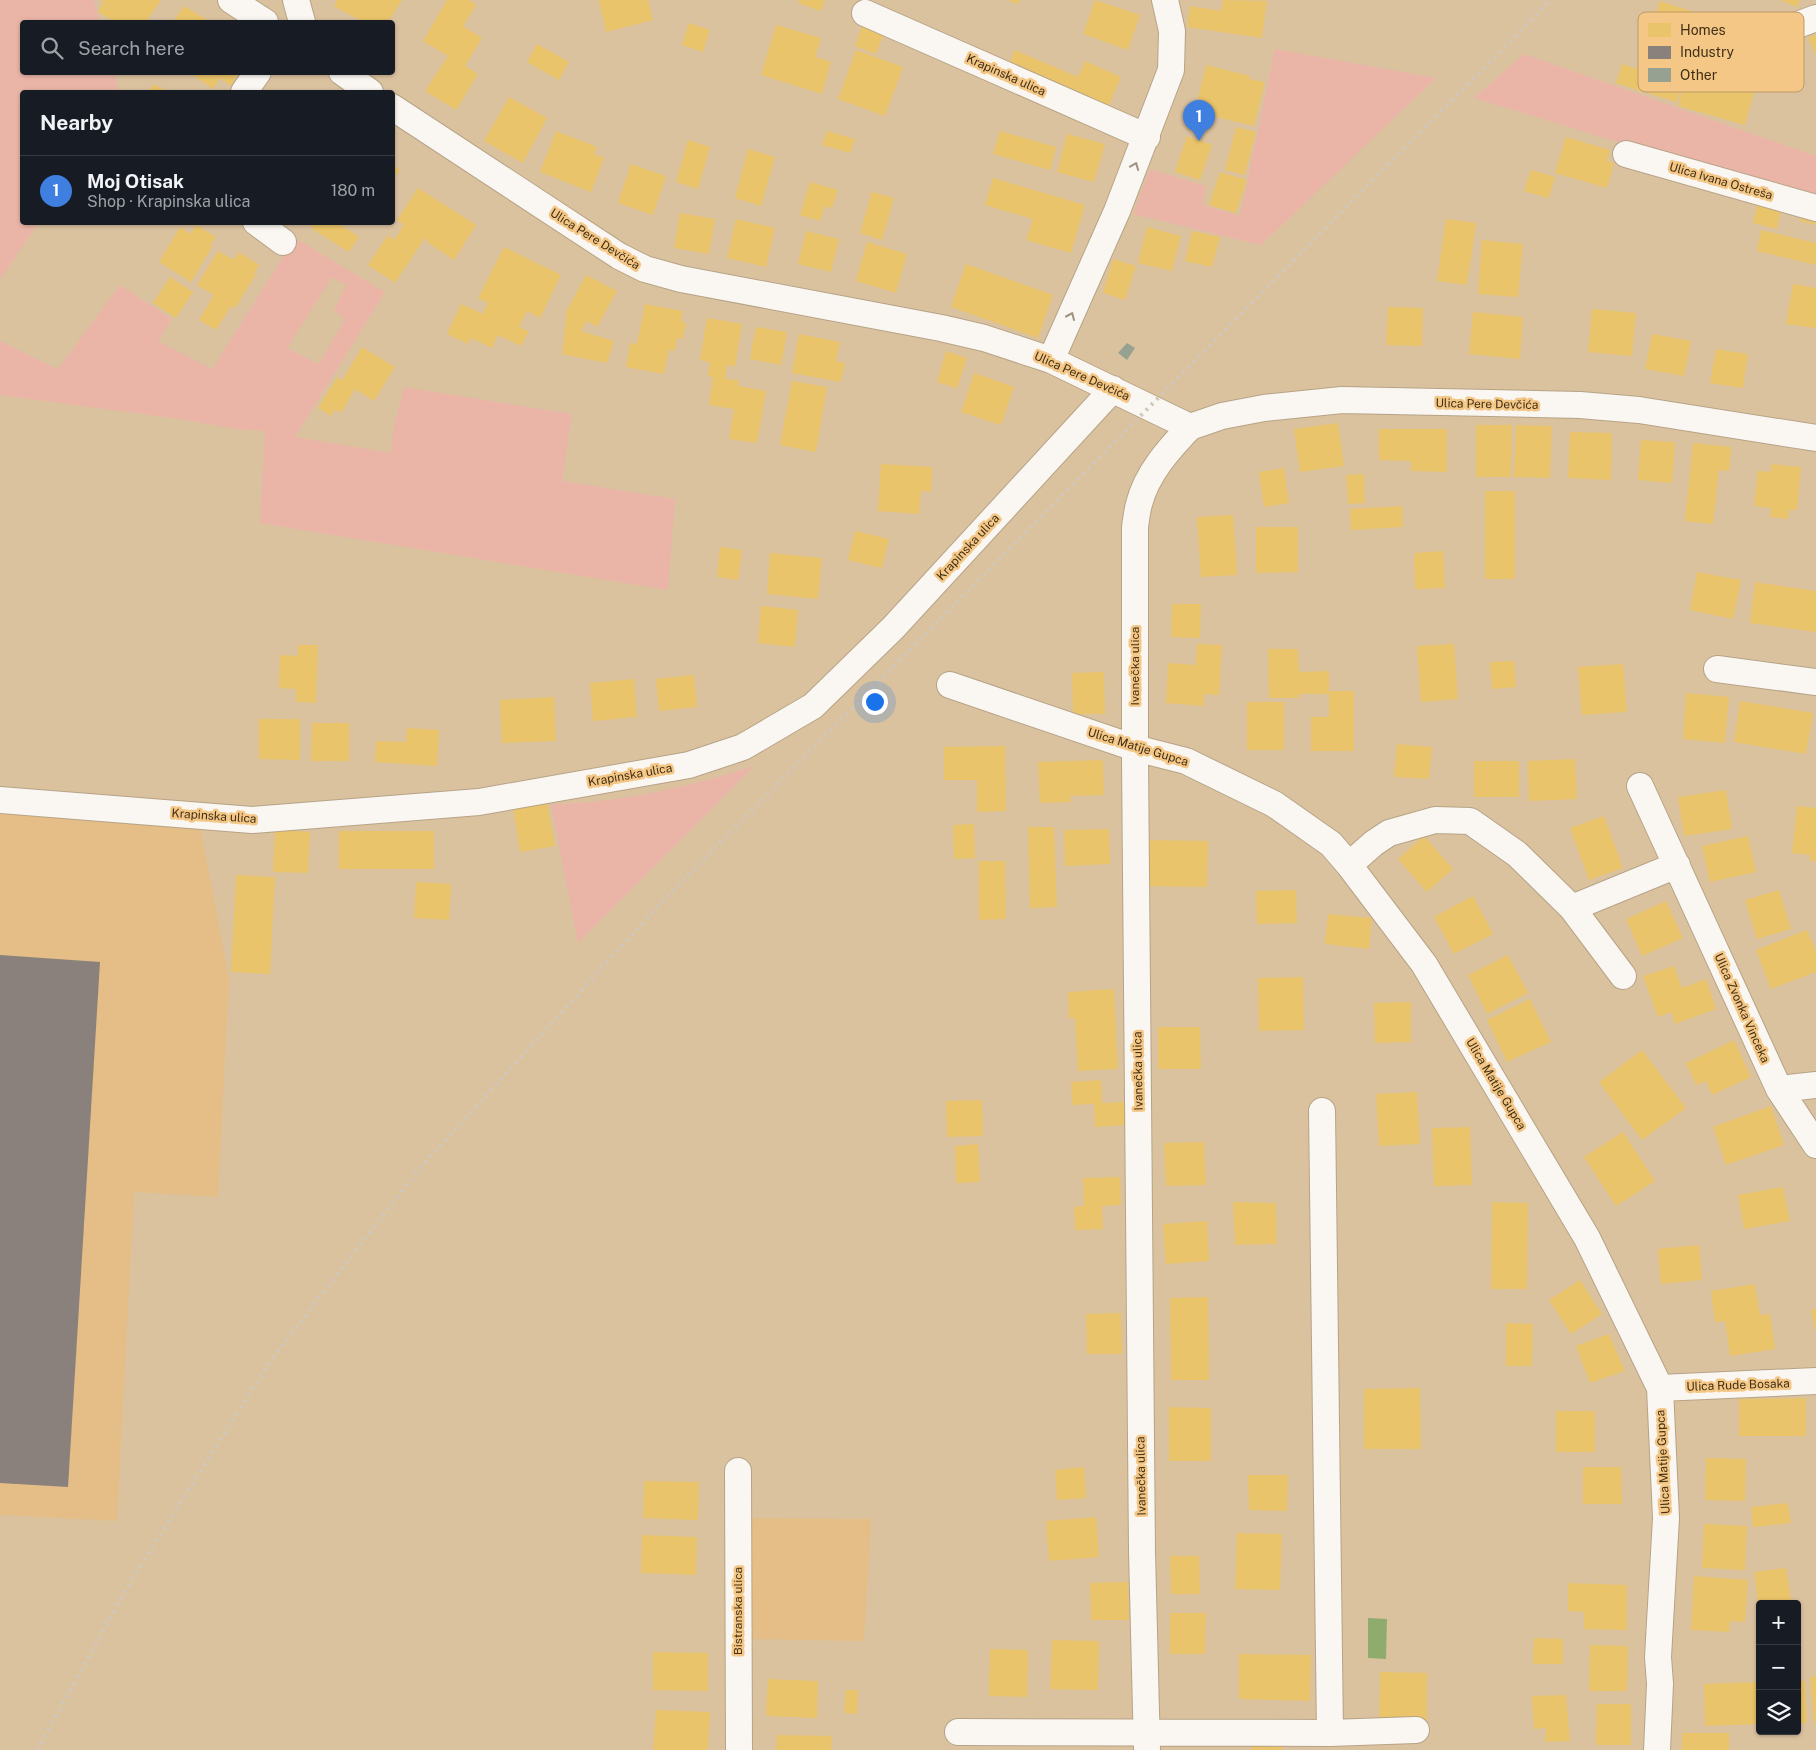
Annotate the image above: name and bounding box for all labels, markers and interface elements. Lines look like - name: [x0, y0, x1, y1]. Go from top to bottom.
- legend: [1638, 12, 1804, 92]
- search box: [20, 20, 395, 75]
- text: Homes: [1680, 22, 1726, 38]
- icon: search: [38, 34, 66, 62]
- text: Search here: [78, 37, 185, 59]
- text: Industry: [1680, 44, 1735, 60]
- street label: Krapinska ulica: [964, 51, 1048, 99]
- text: Other: [1680, 67, 1717, 83]
- pin: 1: [1183, 100, 1215, 141]
- text: Nearby: [40, 110, 113, 135]
- street label: Ulica Ivana Ostreša: [1668, 160, 1774, 202]
- one-way arrow: [1129, 162, 1139, 171]
- text: Moj Otisak: [87, 170, 184, 192]
- text: 1: [53, 181, 59, 200]
- text: 180 m: [331, 181, 375, 200]
- text: Shop · Krapinska ulica: [87, 192, 250, 211]
- street label: Ulica Pere Devčića: [548, 206, 642, 272]
- one-way arrow: [1065, 312, 1075, 321]
- street label: Ulica Pere Devčića: [1032, 349, 1132, 403]
- street label: Ulica Pere Devčića: [1435, 396, 1539, 412]
- street label: Krapinska ulica: [934, 511, 1002, 583]
- street label: Ivanečka ulica: [1128, 627, 1142, 706]
- your location: [862, 689, 888, 715]
- street label: Ulica Matije Gupca: [1086, 725, 1190, 769]
- street label: Krapinska ulica: [587, 761, 673, 789]
- street label: Krapinska ulica: [171, 806, 257, 826]
- street label: Ulica Zvonka Vinceka: [1712, 951, 1772, 1065]
- street label: Ivanečka ulica: [1130, 1031, 1146, 1111]
- street label: Ulica Matije Gupca: [1463, 1036, 1529, 1132]
- street label: Ulica Rude Bosaka: [1686, 1376, 1790, 1394]
- street label: Ulica Matije Gupca: [1653, 1410, 1673, 1514]
- street label: Ivanečka ulica: [1133, 1436, 1149, 1516]
- street label: Bistranska ulica: [731, 1567, 745, 1655]
- map controls: [1756, 1600, 1801, 1735]
- button: +: [1756, 1600, 1801, 1645]
- button: −: [1756, 1645, 1801, 1690]
- button: layers: [1756, 1690, 1801, 1735]

